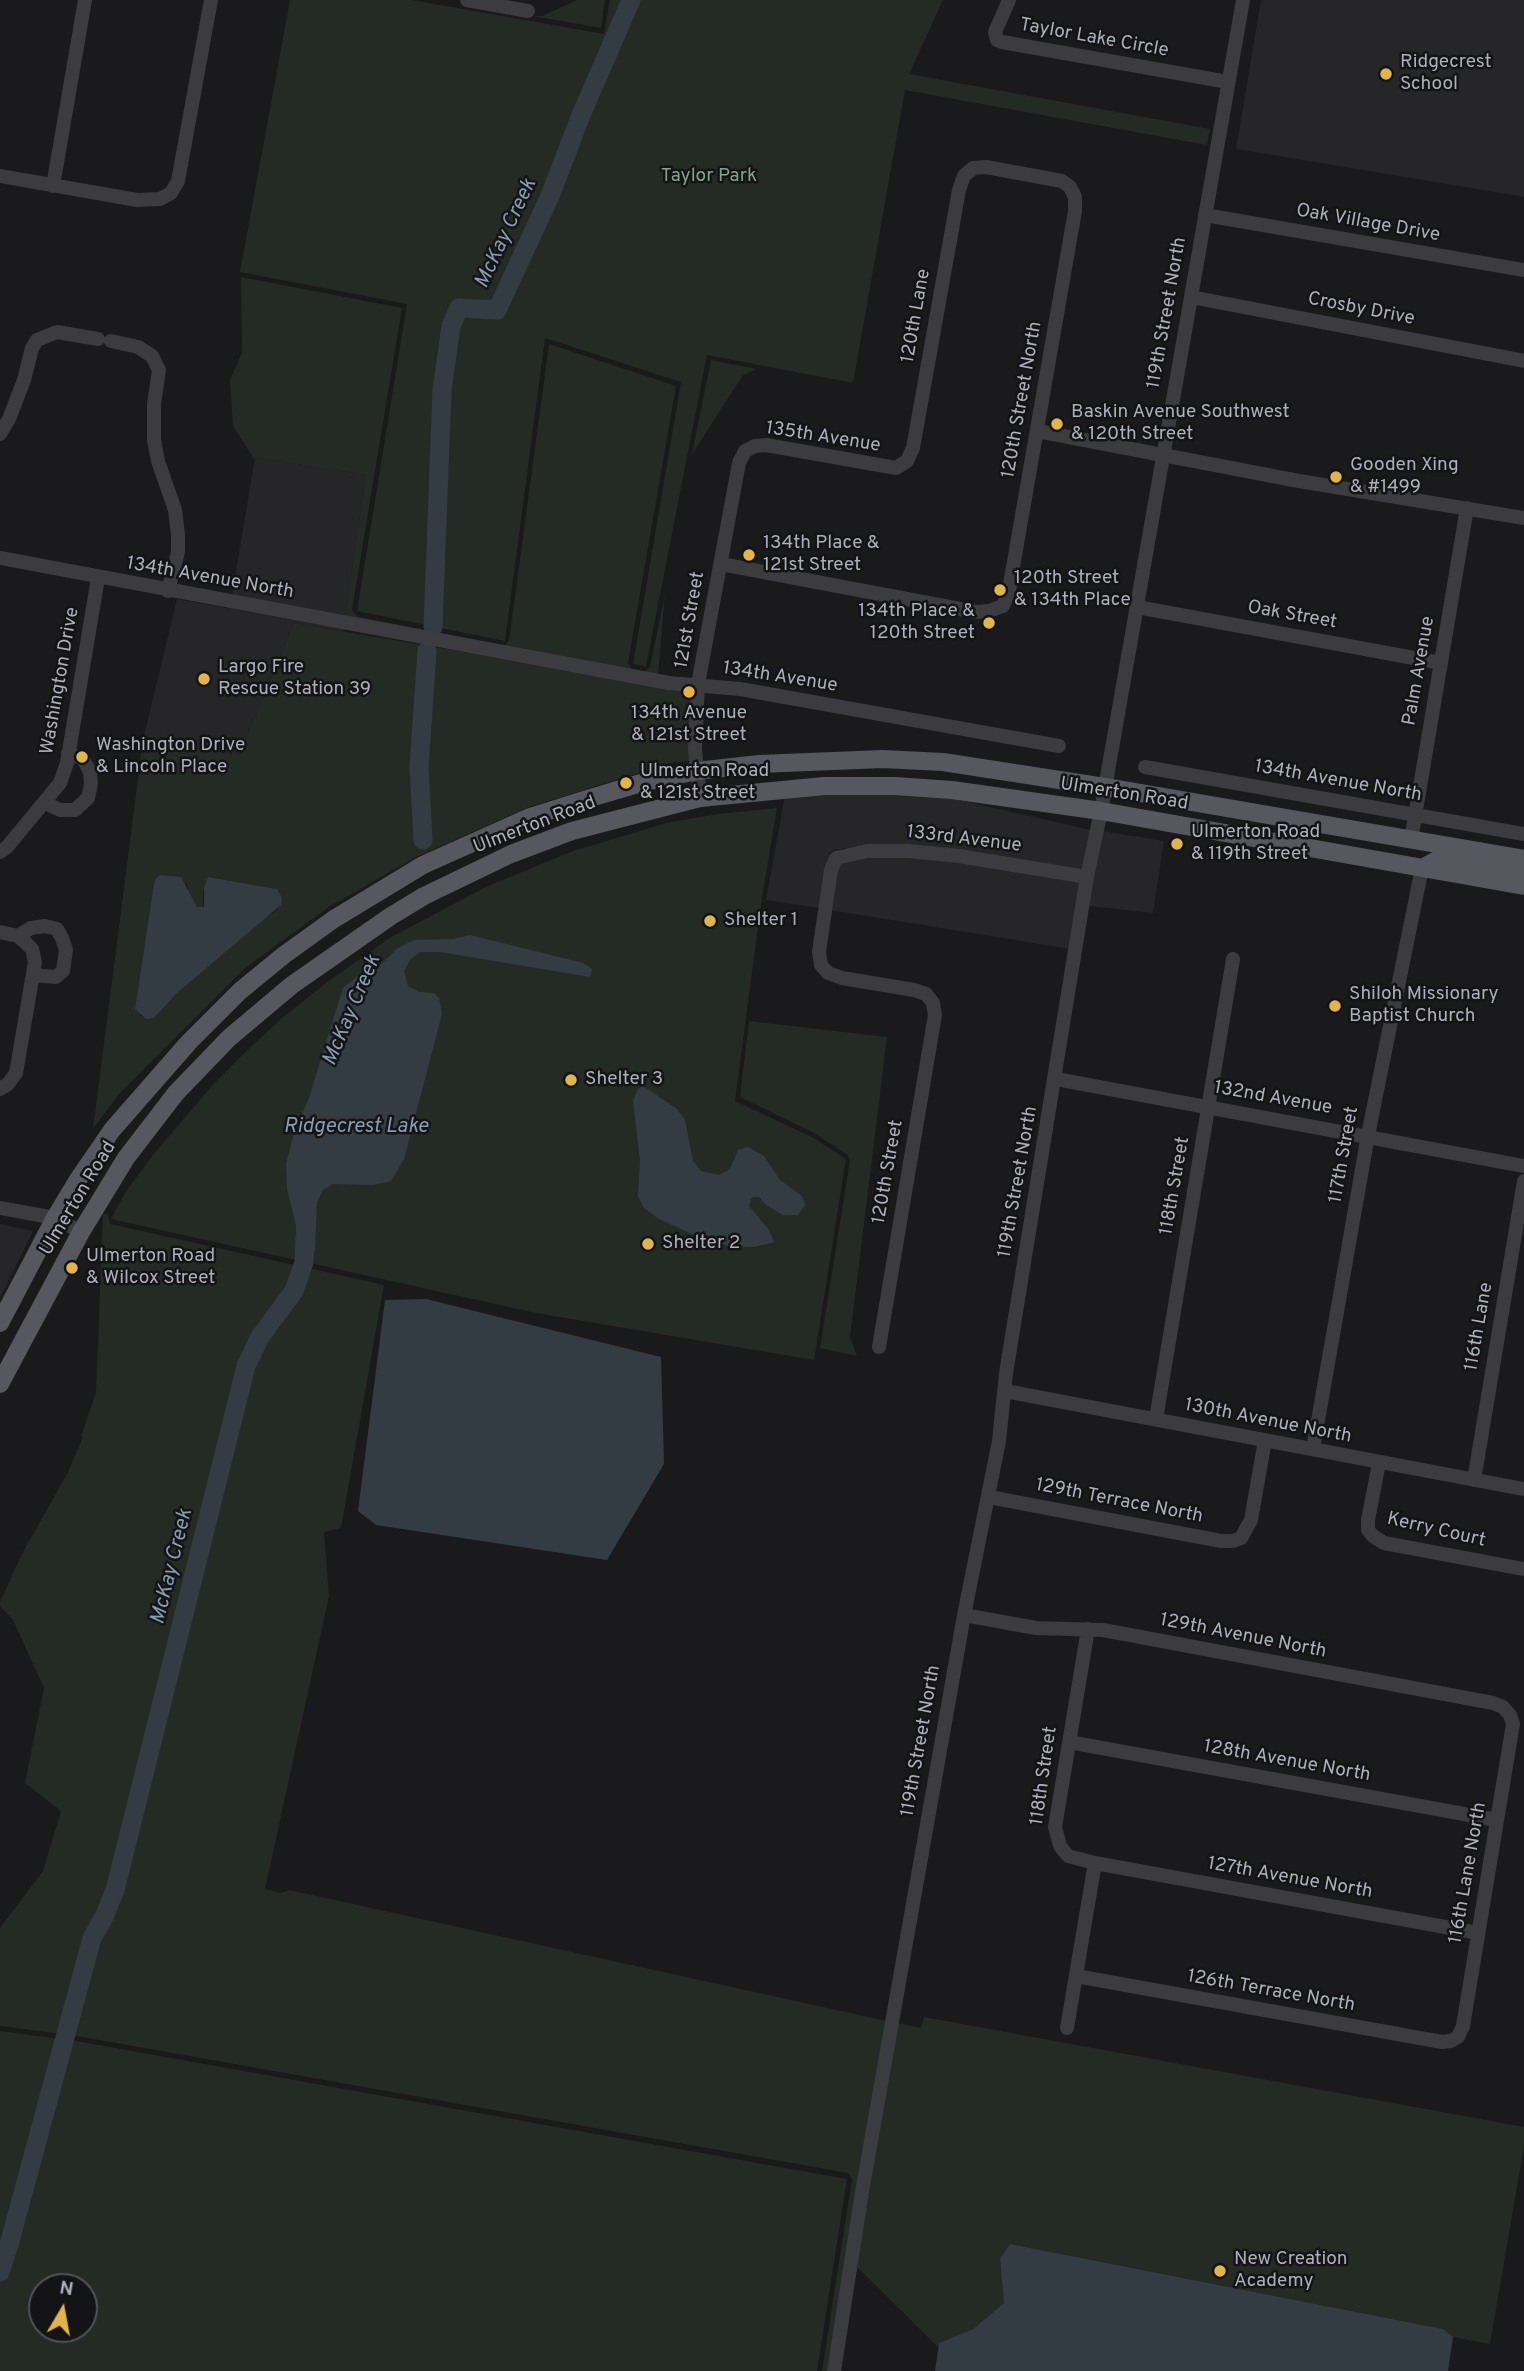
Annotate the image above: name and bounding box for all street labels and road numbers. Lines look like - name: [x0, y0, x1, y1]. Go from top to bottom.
- street label: Taylor Lake Circle: [1018, 15, 1170, 63]
- street label: Oak Village Drive: [1294, 200, 1442, 248]
- street label: 119th Street North: [1143, 235, 1193, 391]
- street label: 120th Lane: [898, 267, 936, 365]
- street label: Crosby Drive: [1306, 288, 1416, 332]
- street label: 120th Street North: [998, 320, 1048, 480]
- street label: 135th Avenue: [764, 418, 882, 458]
- street label: 134th Avenue North: [125, 553, 295, 605]
- street label: 121st Street: [671, 570, 711, 670]
- street label: Oak Street: [1246, 597, 1338, 635]
- street label: Washington Drive: [37, 606, 85, 756]
- street label: Palm Avenue: [1399, 615, 1441, 727]
- street label: 134th Avenue: [721, 658, 839, 698]
- street label: 134th Avenue North: [1253, 756, 1423, 808]
- street label: Ulmerton Road: [1058, 774, 1190, 816]
- street label: Ulmerton Road: [471, 792, 599, 860]
- street label: 133rd Avenue: [905, 822, 1023, 858]
- street label: 132nd Avenue: [1212, 1077, 1334, 1121]
- street label: 119th Street North: [994, 1104, 1044, 1260]
- street label: 117th Street: [1325, 1105, 1365, 1205]
- street label: 120th Street: [869, 1118, 909, 1226]
- street label: 118th Street: [1156, 1135, 1196, 1237]
- street label: Ulmerton Road: [36, 1138, 122, 1260]
- street label: 116th Lane: [1461, 1281, 1499, 1373]
- street label: 130th Avenue North: [1183, 1395, 1353, 1449]
- street label: 129th Terrace North: [1033, 1475, 1205, 1529]
- street label: Kerry Court: [1384, 1509, 1488, 1553]
- street label: 129th Avenue North: [1158, 1610, 1328, 1664]
- street label: 119th Street North: [897, 1663, 947, 1819]
- street label: 118th Street: [1027, 1725, 1063, 1827]
- street label: 128th Avenue North: [1202, 1736, 1372, 1788]
- street label: 116th Lane North: [1445, 1801, 1493, 1945]
- street label: 127th Avenue North: [1206, 1853, 1374, 1905]
- street label: 126th Terrace North: [1185, 1966, 1357, 2018]

